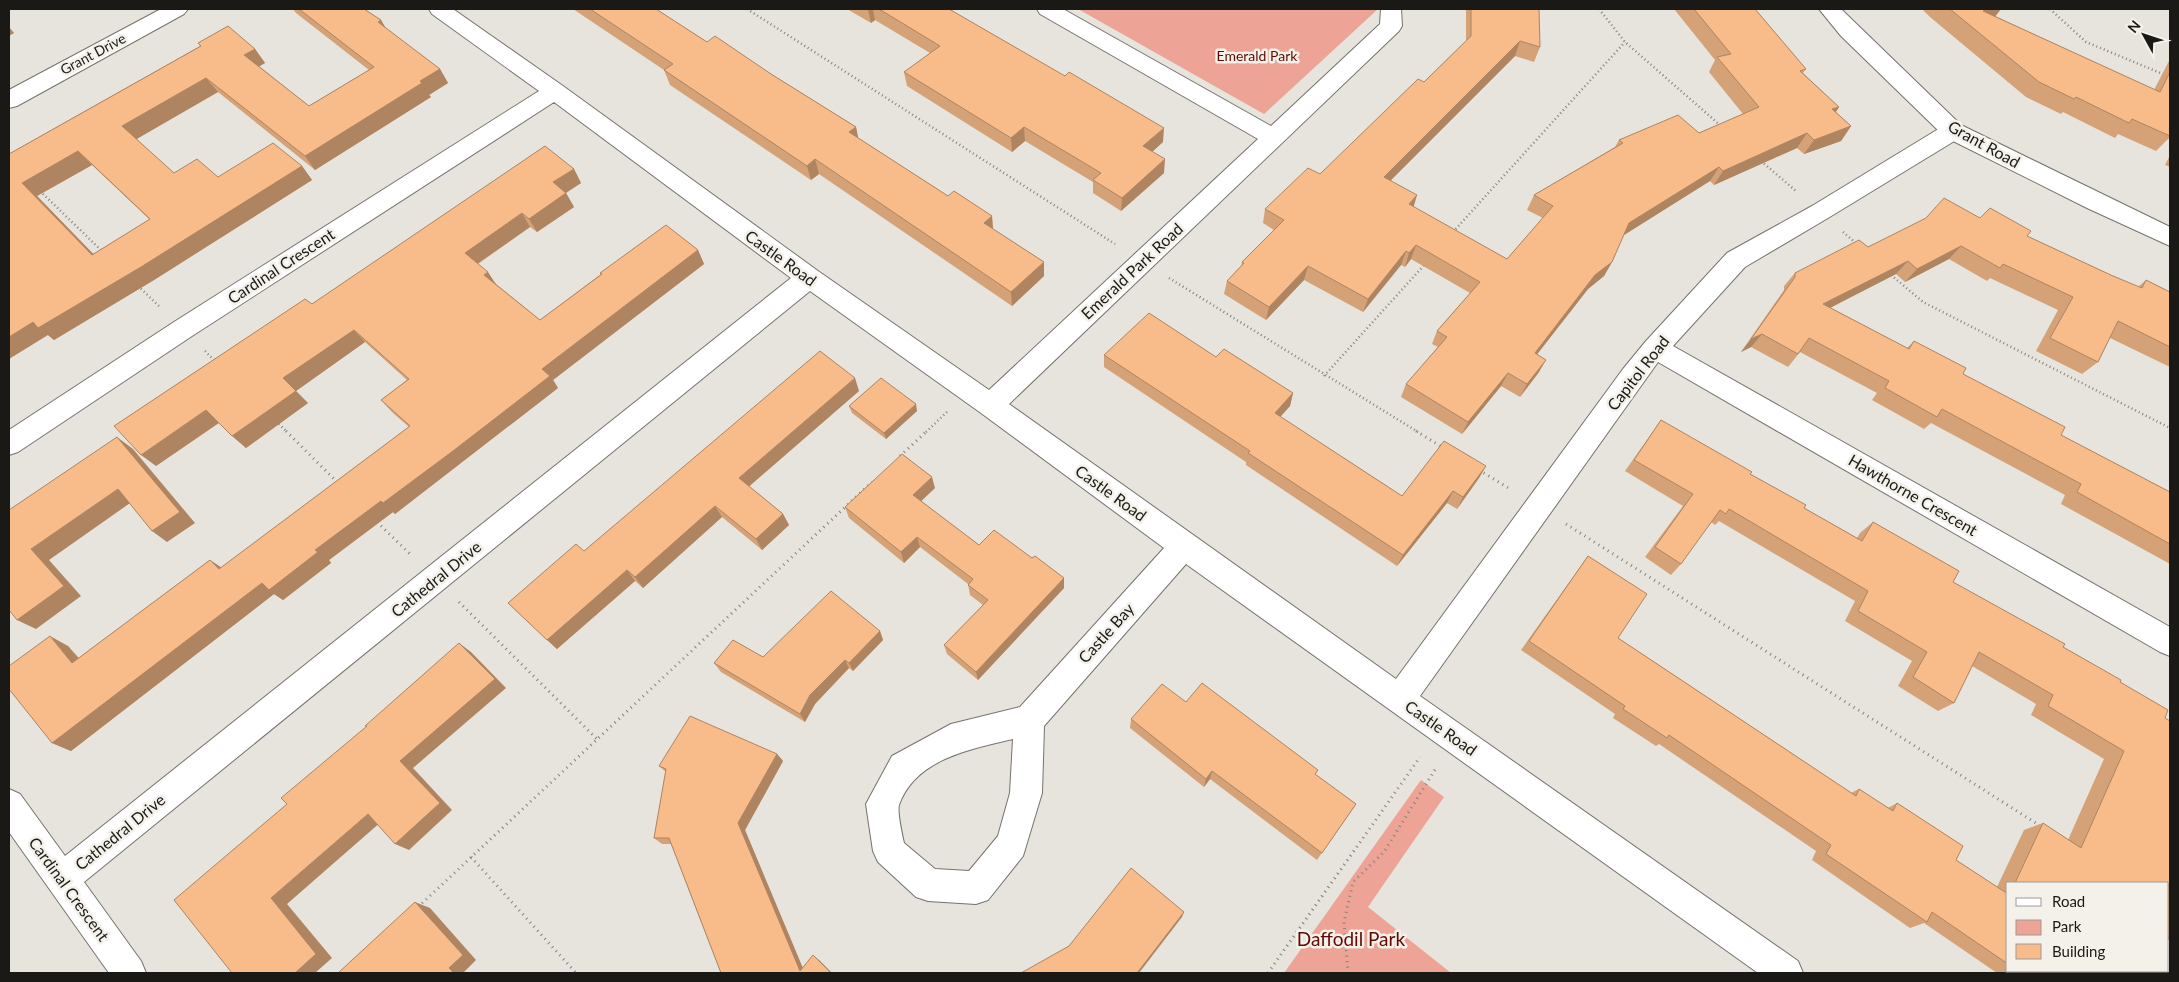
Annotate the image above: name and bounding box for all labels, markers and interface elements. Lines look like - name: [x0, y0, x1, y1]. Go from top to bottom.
- north arrow: [2119, 10, 2169, 60]
- text: N: [2124, 17, 2144, 36]
- street label: Grant Drive: [57, 29, 128, 78]
- park label: Emerald Park: [1217, 47, 1298, 64]
- street label: Grant Road: [1945, 116, 2024, 171]
- street label: Emerald Park Road: [1077, 219, 1186, 323]
- street label: Cardinal Crescent: [224, 224, 338, 307]
- street label: Castle Road: [742, 225, 821, 290]
- street label: Capitol Road: [1603, 332, 1673, 414]
- street label: Hawthorne Crescent: [1845, 450, 1981, 539]
- street label: Castle Road: [1072, 460, 1151, 525]
- street label: Cathedral Drive: [387, 537, 485, 621]
- street label: Castle Bay: [1074, 598, 1138, 666]
- street label: Castle Road: [1402, 696, 1481, 759]
- street label: Cathedral Drive: [71, 790, 169, 874]
- street label: Cardinal Crescent: [25, 833, 114, 945]
- legend: [2006, 882, 2169, 972]
- text: Road: [2052, 892, 2085, 910]
- text: Park: [2052, 917, 2082, 935]
- park label: Daffodil Park: [1297, 927, 1405, 950]
- text: Building: [2052, 942, 2105, 960]

